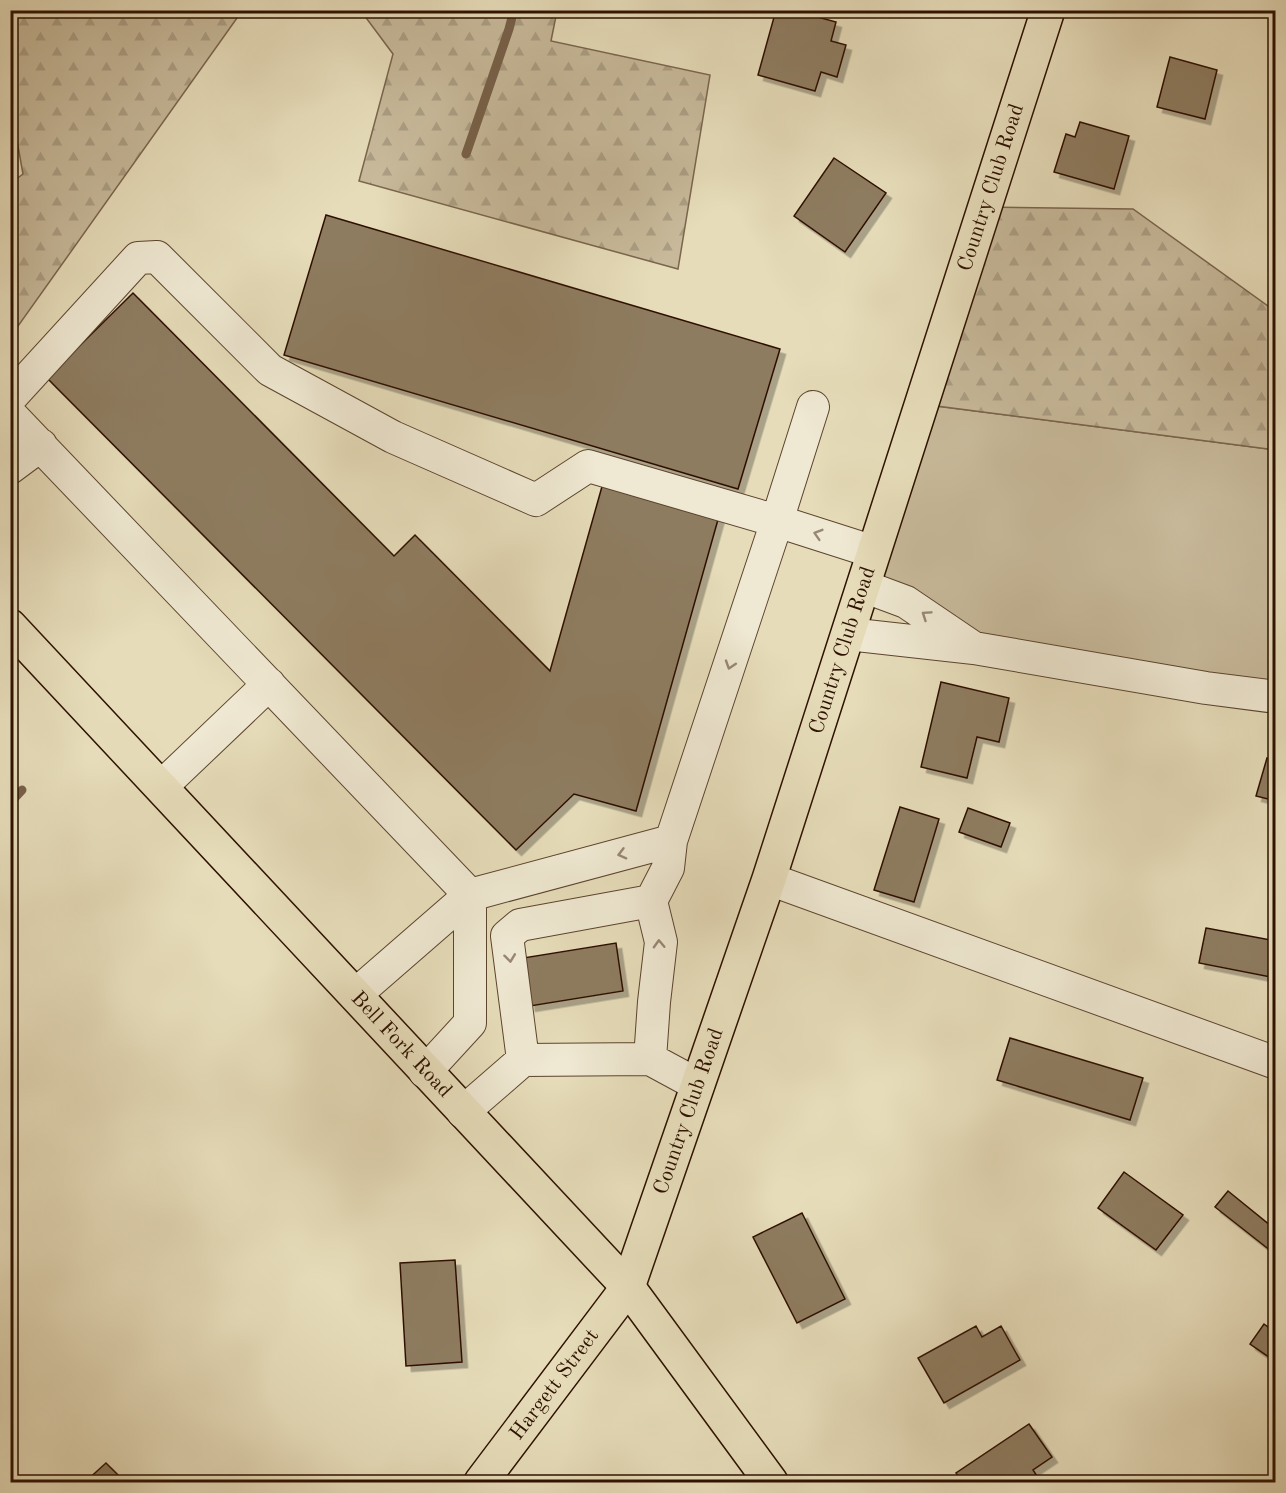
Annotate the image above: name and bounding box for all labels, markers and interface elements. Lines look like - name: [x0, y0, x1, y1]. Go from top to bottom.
- street label: Country Club Road: [954, 101, 1028, 274]
- one-way arrow: [814, 529, 824, 541]
- street label: Country Club Road: [806, 564, 879, 737]
- one-way arrow: [921, 612, 932, 623]
- one-way arrow: [724, 659, 737, 670]
- one-way arrow: [617, 847, 627, 860]
- one-way arrow: [653, 939, 666, 948]
- one-way arrow: [503, 954, 516, 963]
- street label: Bell Fork Road: [347, 987, 456, 1102]
- street label: Country Club Road: [650, 1025, 727, 1197]
- street label: Hargett Street: [506, 1325, 603, 1444]

